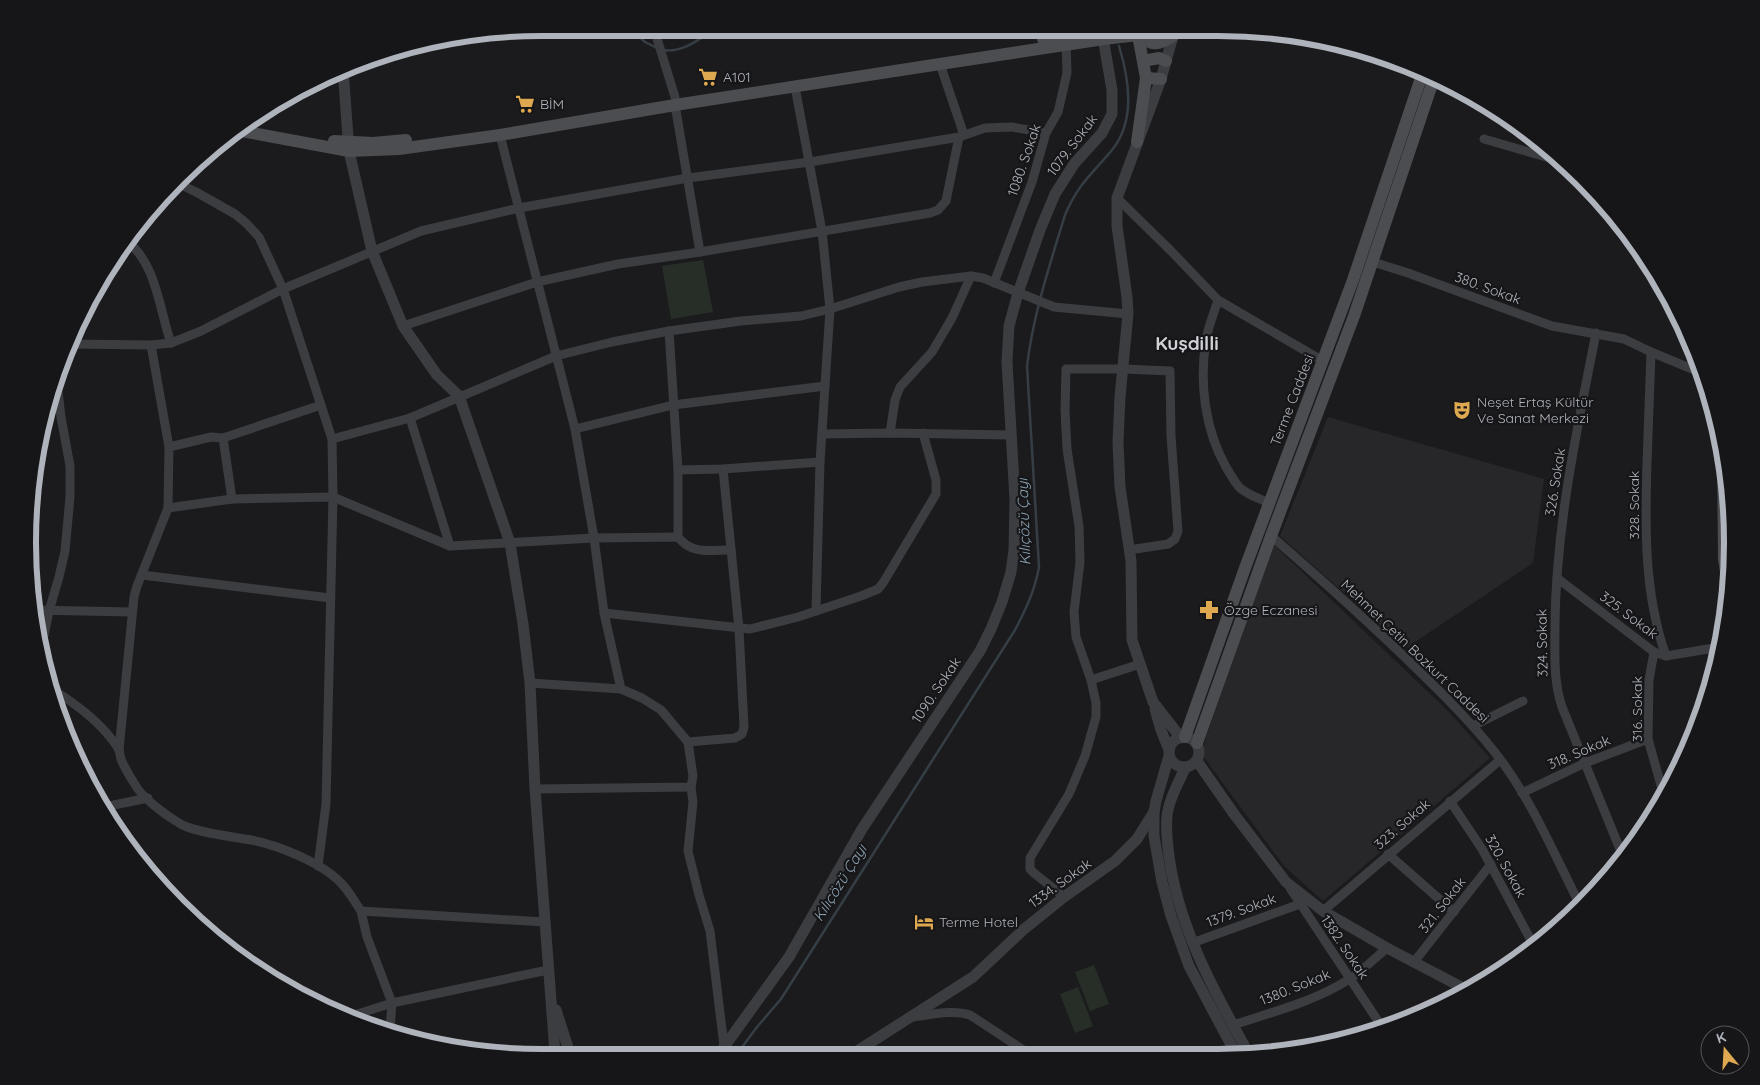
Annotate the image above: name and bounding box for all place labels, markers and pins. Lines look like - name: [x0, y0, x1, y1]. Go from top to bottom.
- supermarket icon: A101: [697, 66, 719, 88]
- place label: A101: [723, 68, 751, 86]
- supermarket icon: BİM: [514, 93, 536, 115]
- place label: BİM: [540, 95, 564, 113]
- place label: Neşet Ertaş Kültür Ve Sanat Merkezi: [1477, 393, 1594, 427]
- theatre icon: Neşet Ertaş Kültür Ve Sanat Merkezi: [1451, 399, 1473, 421]
- pharmacy icon: Özge Eczanesi: [1198, 599, 1220, 621]
- place label: Özge Eczanesi: [1224, 601, 1318, 619]
- hotel icon: Terme Hotel: [913, 911, 935, 933]
- place label: Terme Hotel: [939, 913, 1018, 931]

